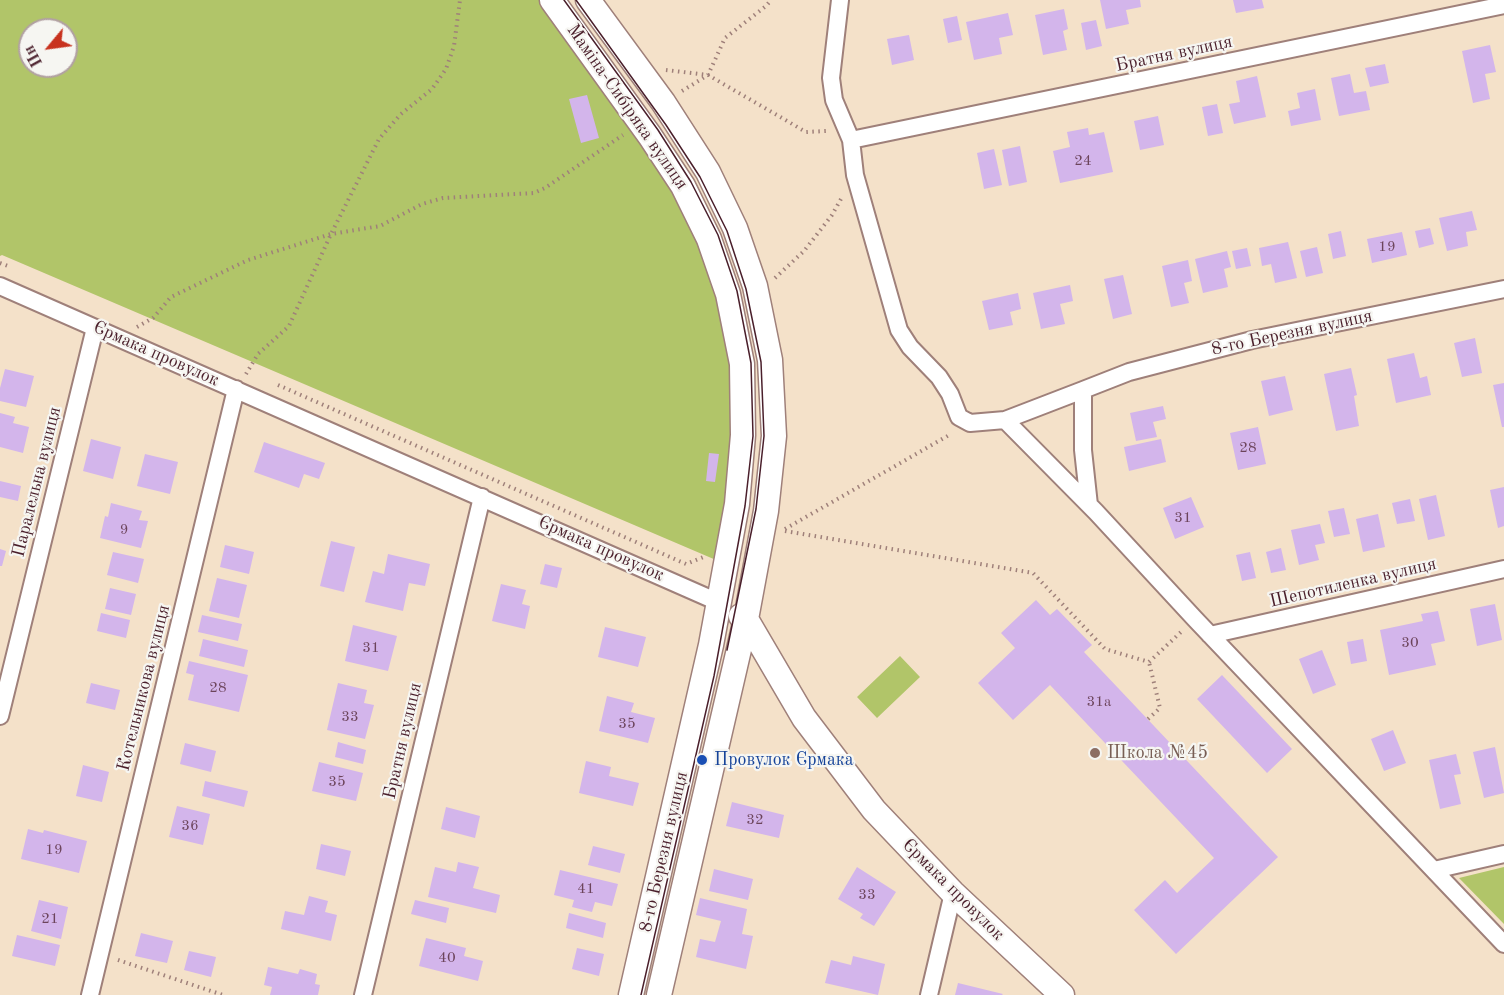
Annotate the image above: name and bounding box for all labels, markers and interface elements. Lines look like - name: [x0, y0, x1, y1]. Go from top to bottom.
- north arrow: [18, 18, 78, 78]
- street label: Маміна-Сибіряка вулиця: [562, 20, 692, 194]
- street label: Братня вулиця: [1114, 31, 1234, 77]
- text: Пн: [22, 42, 46, 69]
- house number: 24: [1074, 152, 1092, 170]
- house number: 19: [1378, 238, 1396, 256]
- street label: 8-го Березня вулиця: [1210, 305, 1374, 361]
- street label: Єрмака провулок: [90, 317, 222, 391]
- street label: Паралельна вулиця: [8, 405, 66, 559]
- house number: 28: [1239, 439, 1257, 457]
- house number: 31: [1174, 509, 1192, 527]
- street label: Єрмака провулок: [535, 512, 667, 586]
- house number: 9: [120, 521, 128, 539]
- street label: Шепотиленка вулиця: [1268, 553, 1438, 613]
- street label: Котельникова вулиця: [113, 603, 175, 773]
- house number: 30: [1401, 634, 1419, 652]
- house number: 31: [362, 639, 380, 657]
- house number: 28: [209, 679, 227, 697]
- street label: Братня вулиця: [379, 681, 427, 801]
- house number: 31а: [1087, 693, 1111, 711]
- house number: 33: [341, 708, 359, 726]
- house number: 35: [618, 715, 636, 733]
- place label: Школа №45: [1107, 742, 1208, 764]
- marker: Школа №45: [1088, 746, 1102, 760]
- place label: Провулок Єрмака: [714, 749, 854, 771]
- marker: Провулок Єрмака: [695, 753, 709, 767]
- street label: 8-го Березня вулиця: [635, 770, 693, 934]
- house number: 35: [328, 773, 346, 791]
- house number: 32: [746, 811, 764, 829]
- house number: 36: [181, 817, 199, 835]
- street label: Єрмака провулок: [897, 834, 1009, 946]
- house number: 19: [45, 841, 63, 859]
- house number: 41: [577, 880, 595, 898]
- house number: 33: [858, 886, 876, 904]
- house number: 21: [41, 910, 59, 928]
- house number: 40: [438, 949, 456, 967]

